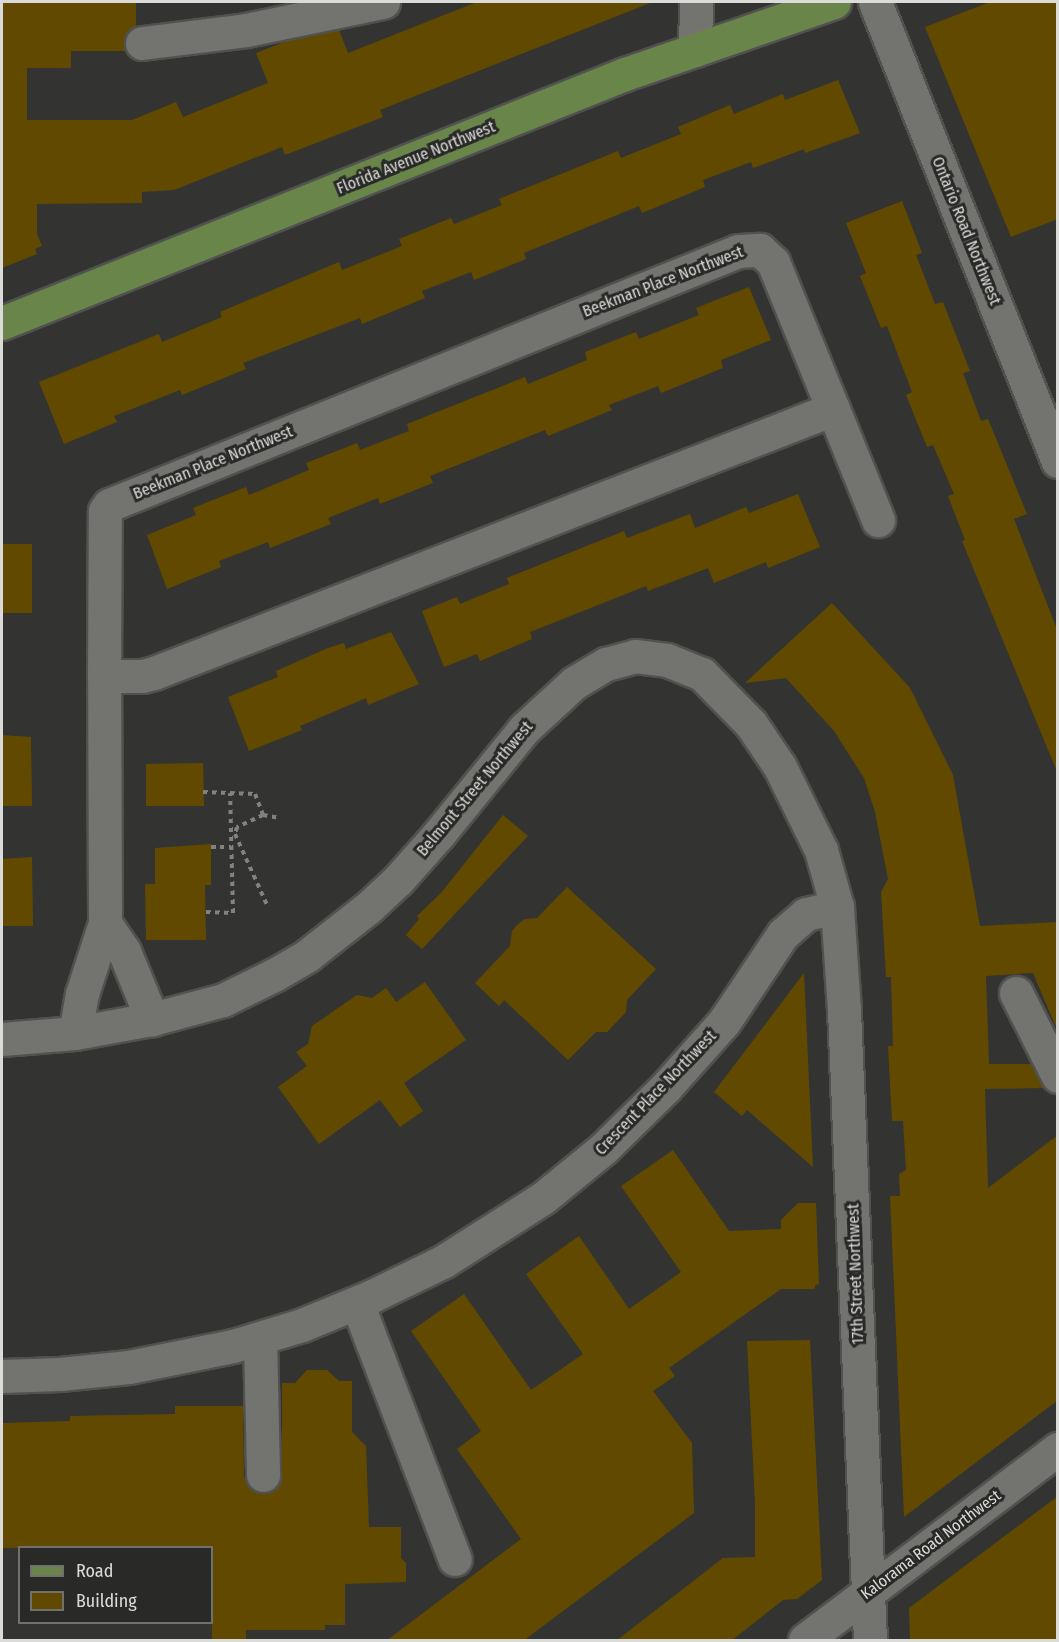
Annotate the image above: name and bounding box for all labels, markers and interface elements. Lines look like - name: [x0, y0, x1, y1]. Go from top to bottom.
- street label: Florida Avenue Northwest: [334, 117, 498, 199]
- street label: Ontario Road Northwest: [928, 154, 1004, 308]
- street label: Beekman Place Northwest: [580, 242, 746, 322]
- street label: Beekman Place Northwest: [130, 422, 296, 504]
- street label: Belmont Street Northwest: [413, 718, 537, 860]
- street label: Crescent Place Northwest: [591, 1027, 721, 1159]
- street label: 17th Street Northwest: [844, 1203, 868, 1345]
- street label: Kalorama Road Northwest: [857, 1486, 1005, 1604]
- legend: [18, 1546, 213, 1624]
- text: Road: [76, 1560, 113, 1582]
- text: Building: [76, 1590, 137, 1612]

